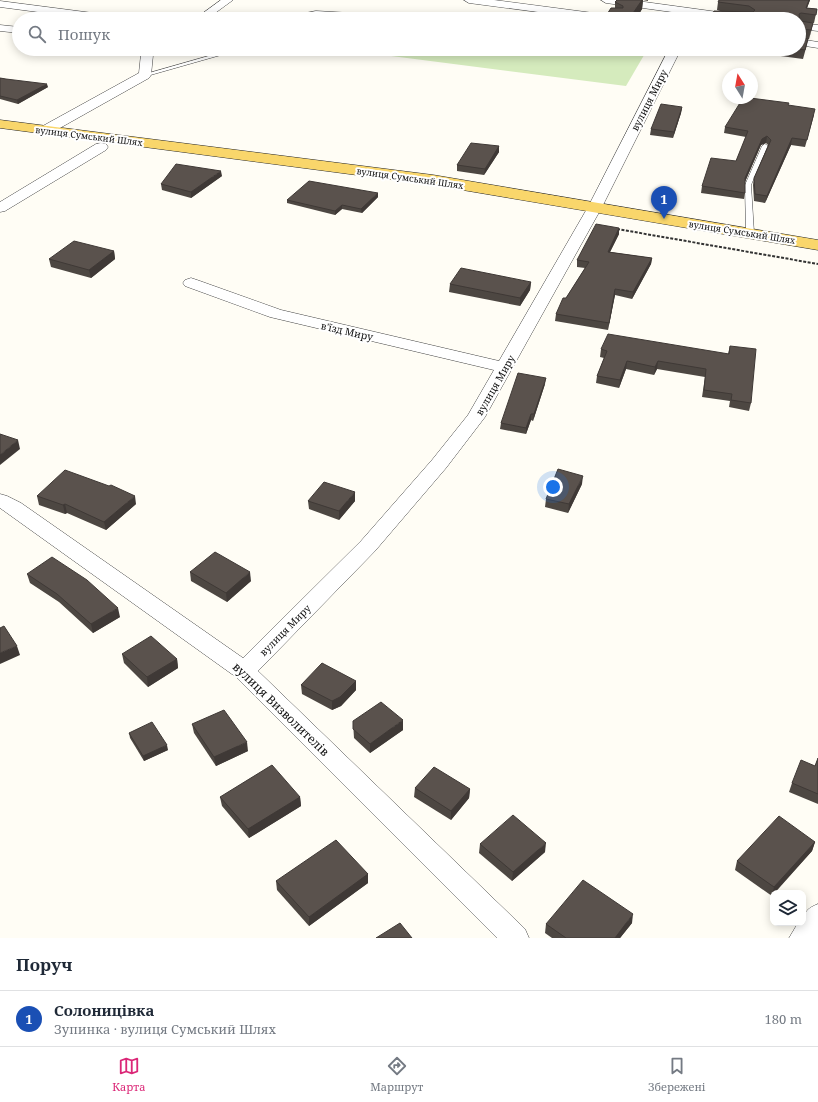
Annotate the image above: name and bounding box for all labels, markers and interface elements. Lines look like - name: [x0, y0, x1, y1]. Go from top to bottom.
- search box: [12, 12, 806, 56]
- icon: search: [26, 23, 48, 45]
- text: Пошук: [58, 24, 110, 44]
- street label: вулиця Миру: [627, 67, 671, 133]
- north arrow: [722, 68, 758, 104]
- street label: вулиця Сумський Шлях: [35, 123, 144, 149]
- street label: вулиця Сумський Шлях: [356, 164, 465, 192]
- pin: 1: [651, 186, 677, 219]
- street label: вулиця Сумський Шлях: [688, 217, 797, 247]
- street label: в'їзд Миру: [320, 318, 375, 344]
- street label: вулиця Миру: [472, 352, 518, 418]
- your location: [543, 477, 563, 497]
- street label: вулиця Миру: [256, 601, 314, 659]
- street label: вулиця Визволителів: [229, 658, 333, 760]
- map controls: [770, 890, 806, 926]
- button: layers: [770, 890, 806, 926]
- text: Поруч: [16, 953, 72, 976]
- text: Солоницівка: [54, 1000, 154, 1020]
- text: 1: [25, 1010, 33, 1028]
- text: 180 m: [765, 1010, 802, 1028]
- text: Зупинка · вулиця Сумський Шлях: [54, 1020, 276, 1038]
- tab: Карта: [112, 1055, 145, 1094]
- tab: Маршрут: [370, 1055, 423, 1094]
- tab: Збережені: [648, 1055, 706, 1094]

